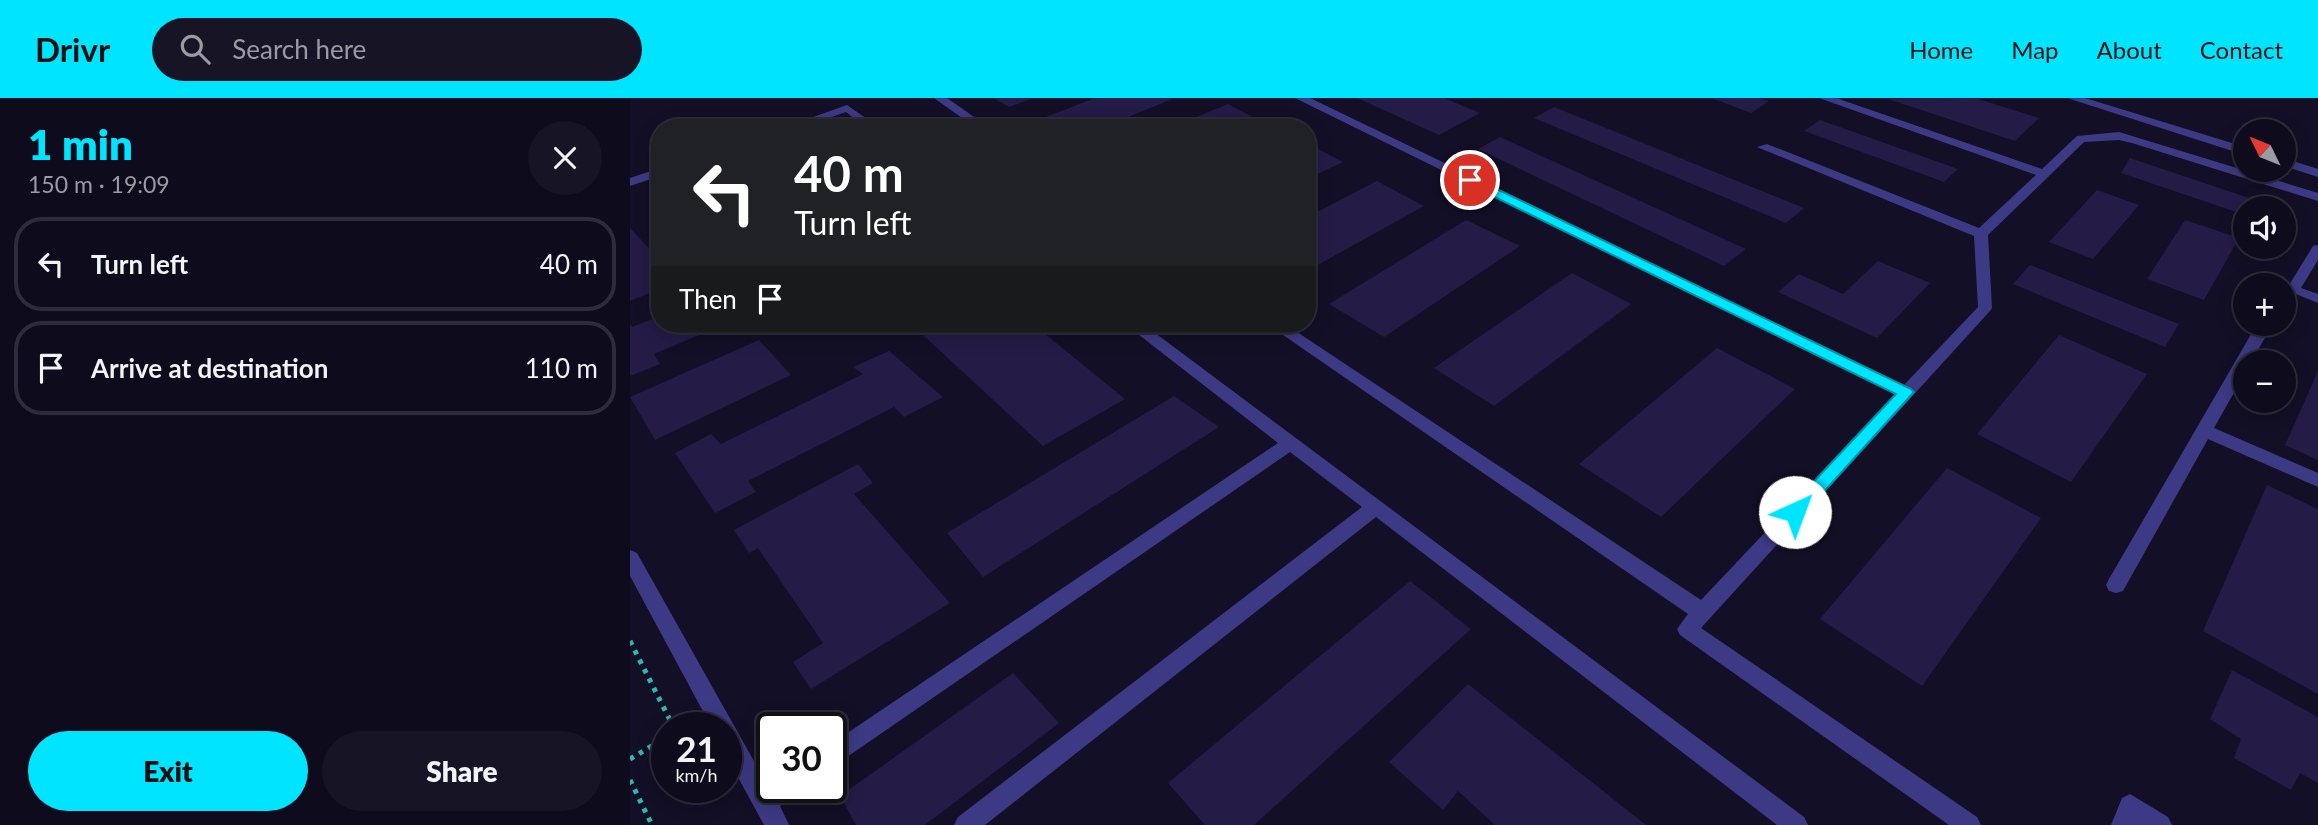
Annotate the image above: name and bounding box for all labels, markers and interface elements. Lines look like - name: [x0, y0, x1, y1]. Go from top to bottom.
- search box: [152, 18, 642, 81]
- text: Drivr: [35, 29, 110, 69]
- icon: search: [176, 30, 214, 68]
- text: Search here: [232, 33, 366, 65]
- text: Home: [1909, 35, 1973, 64]
- text: Map: [2011, 35, 2059, 64]
- text: About: [2097, 35, 2162, 64]
- text: Contact: [2200, 35, 2283, 64]
- text: 1 min: [28, 119, 133, 169]
- north arrow: [2233, 119, 2296, 182]
- map controls: [2233, 119, 2296, 413]
- button: close: [528, 121, 602, 195]
- text: 40 m: [794, 144, 904, 202]
- icon: left: [679, 147, 770, 238]
- pin: [1440, 150, 1500, 210]
- icon: arrive: [1451, 161, 1489, 199]
- text: 150 m · 19:09: [28, 170, 170, 198]
- button: sound: [2233, 196, 2296, 259]
- text: Turn left: [794, 203, 911, 242]
- icon: left: [32, 245, 70, 283]
- text: Turn left: [91, 248, 188, 280]
- text: 40 m: [540, 248, 598, 280]
- button: +: [2233, 273, 2296, 336]
- icon: arrive: [751, 280, 789, 318]
- text: Then: [679, 283, 737, 315]
- icon: arrive: [32, 349, 70, 387]
- button: −: [2233, 350, 2296, 413]
- text: Arrive at destination: [91, 352, 328, 384]
- text: 110 m: [525, 352, 598, 384]
- position arrow: [1758, 475, 1832, 549]
- speed limit sign: 30: [756, 712, 847, 803]
- text: 21: [676, 727, 717, 769]
- button: Exit: [28, 731, 308, 811]
- button: Share: [322, 731, 602, 811]
- text: km/h: [675, 764, 718, 786]

